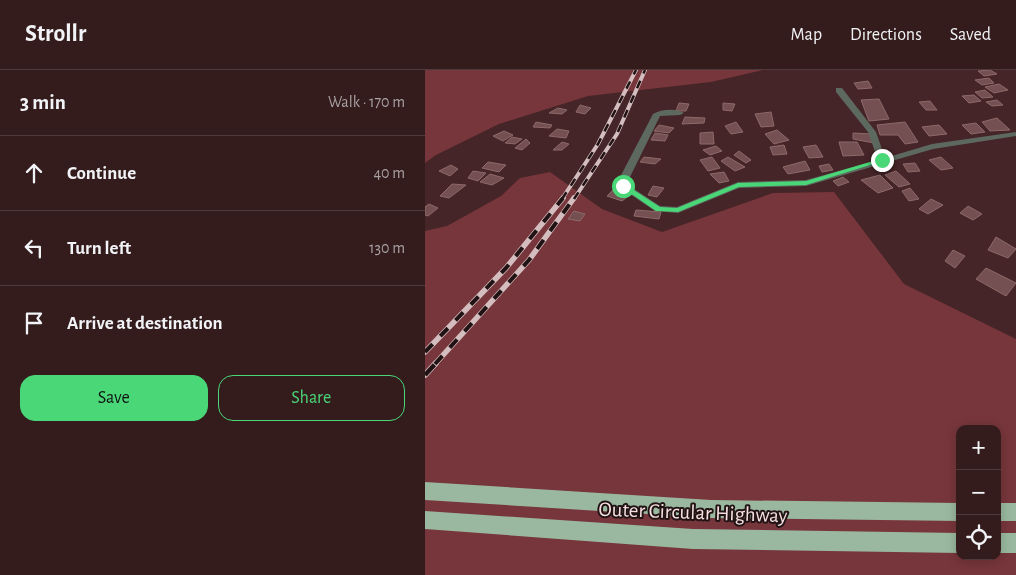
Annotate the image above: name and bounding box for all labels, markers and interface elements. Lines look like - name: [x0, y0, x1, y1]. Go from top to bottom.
- text: Strollr: [25, 22, 86, 46]
- text: Map: [791, 26, 822, 44]
- text: Directions: [850, 26, 922, 44]
- text: Saved: [950, 26, 991, 44]
- text: 3 min: [20, 92, 66, 113]
- text: Walk · 170 m: [328, 94, 405, 110]
- route end: [871, 149, 894, 172]
- icon: ahead: [20, 159, 48, 187]
- text: Continue: [67, 164, 136, 183]
- text: 40 m: [373, 165, 405, 181]
- route start: [612, 175, 635, 198]
- icon: left: [20, 234, 48, 262]
- text: Turn left: [67, 239, 131, 258]
- text: 130 m: [369, 240, 405, 256]
- icon: arrive: [20, 309, 48, 337]
- text: Arrive at destination: [67, 314, 223, 333]
- button: Save: [20, 375, 208, 421]
- button: Share: [218, 375, 405, 421]
- map controls: [956, 425, 1001, 560]
- button: +: [956, 425, 1001, 470]
- button: −: [956, 470, 1001, 515]
- street label: Outer Circular Highway: [598, 499, 788, 526]
- button: locate: [956, 515, 1001, 560]

